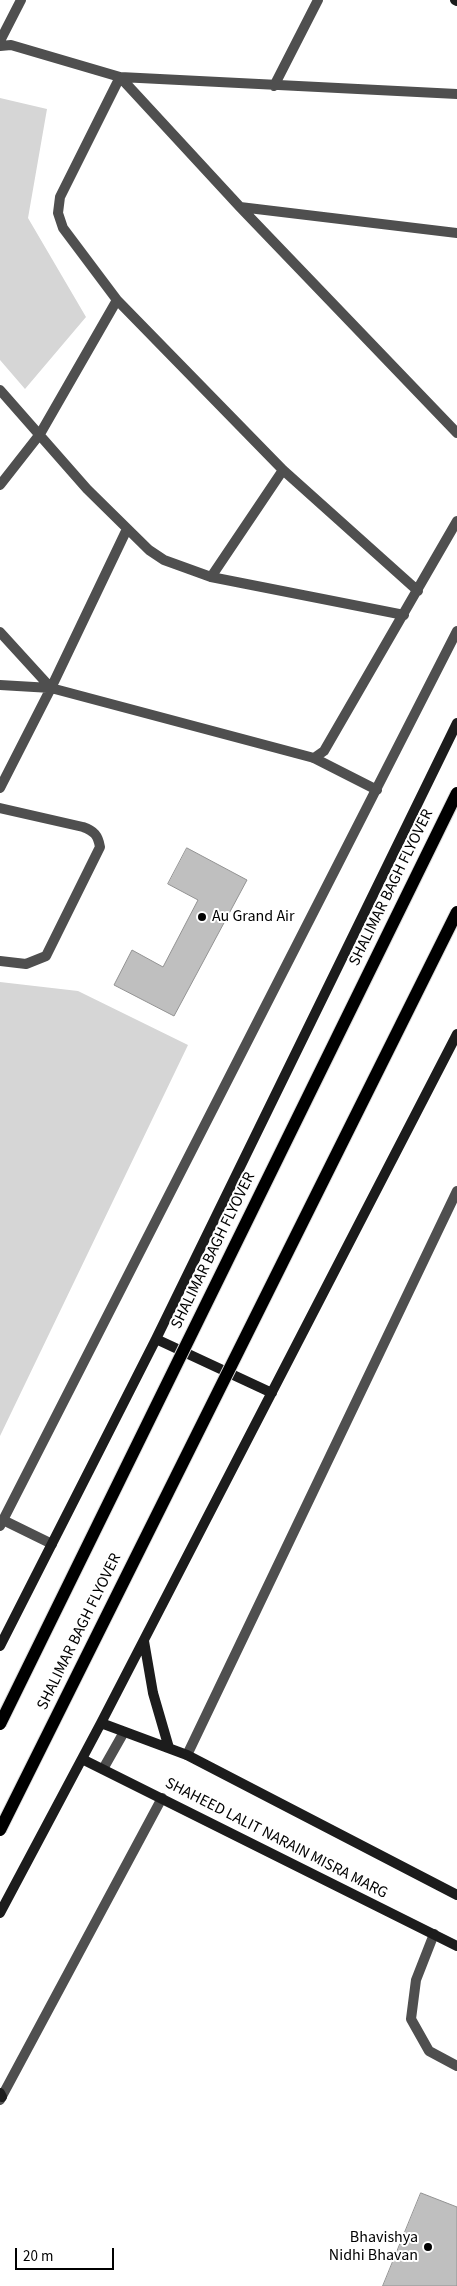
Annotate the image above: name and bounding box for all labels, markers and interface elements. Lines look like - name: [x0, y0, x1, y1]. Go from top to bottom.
- street label: SHALIMAR BAGH FLYOVER: [346, 807, 438, 969]
- place label: Au Grand Air: [212, 907, 295, 927]
- marker: Au Grand Air: [196, 911, 208, 923]
- street label: SHALIMAR BAGH FLYOVER: [168, 1170, 260, 1332]
- street label: SHALIMAR BAGH FLYOVER: [34, 1551, 126, 1713]
- street label: SHAHEED LALIT NARAIN MISRA MARG: [161, 1774, 391, 1904]
- place label: Bhavishya Nidhi Bhavan: [329, 2228, 418, 2266]
- scale bar: [18, 2238, 116, 2270]
- marker: Bhavishya Nidhi Bhavan: [422, 2241, 434, 2253]
- text: 20 m: [23, 2246, 53, 2267]

